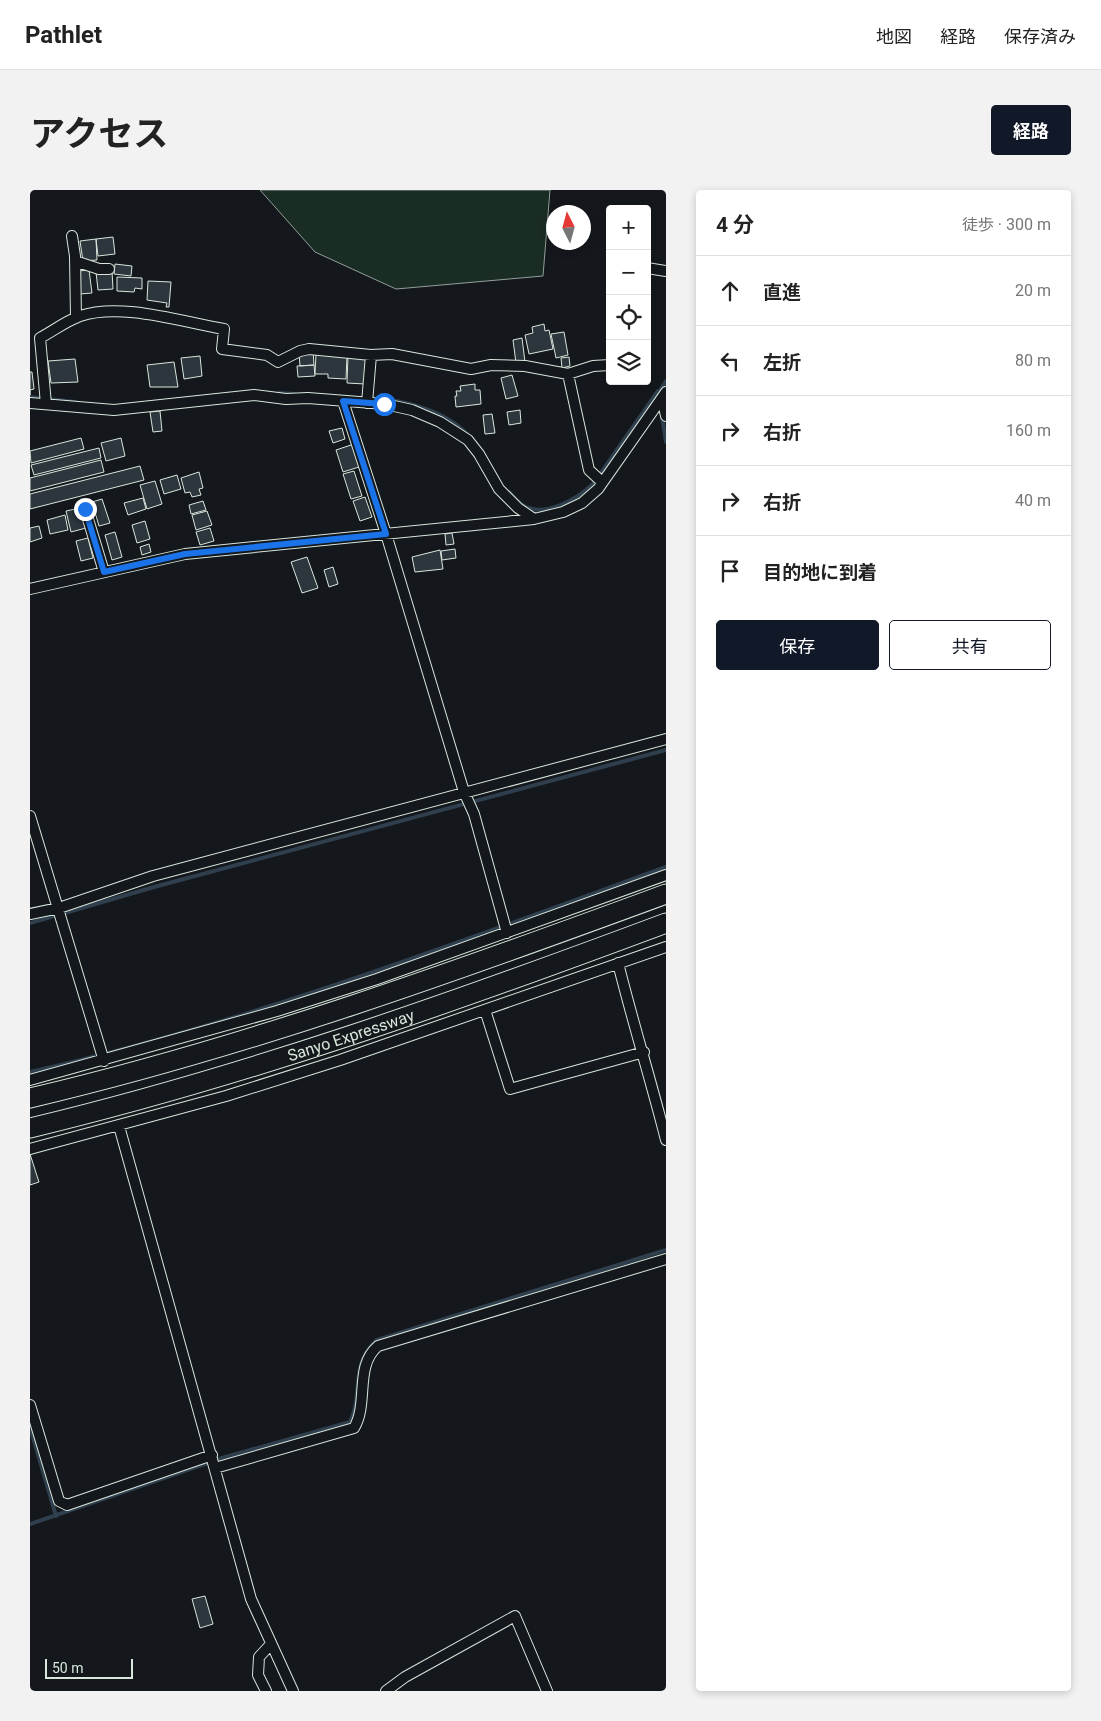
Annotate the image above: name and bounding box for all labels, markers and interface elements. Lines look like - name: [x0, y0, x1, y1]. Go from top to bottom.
- text: Pathlet: [25, 21, 102, 49]
- text: 地図: [876, 26, 912, 47]
- text: 経路: [940, 26, 976, 47]
- text: 保存済み: [1004, 26, 1076, 47]
- button: 経路: [991, 105, 1071, 155]
- text: アクセス: [30, 114, 168, 155]
- north arrow: [546, 205, 591, 250]
- map controls: [606, 205, 651, 385]
- button: +: [606, 205, 651, 250]
- text: 4 分: [716, 213, 754, 237]
- text: 徒歩 · 300 m: [962, 215, 1051, 234]
- button: −: [606, 250, 651, 295]
- icon: ahead: [716, 277, 744, 305]
- text: 直進: [763, 281, 801, 304]
- text: 20 m: [1015, 281, 1051, 300]
- button: locate: [606, 295, 651, 340]
- button: layers: [606, 340, 651, 385]
- icon: left: [716, 347, 744, 375]
- text: 左折: [763, 351, 801, 374]
- text: 80 m: [1015, 351, 1051, 370]
- route start: [373, 393, 396, 416]
- icon: right: [716, 417, 744, 445]
- text: 右折: [763, 421, 801, 444]
- text: 160 m: [1006, 421, 1051, 440]
- icon: right: [716, 487, 744, 515]
- text: 右折: [763, 491, 801, 514]
- text: 40 m: [1015, 491, 1051, 510]
- route end: [74, 498, 97, 521]
- icon: arrive: [716, 557, 744, 585]
- text: 目的地に到着: [763, 561, 877, 584]
- button: 保存: [716, 620, 879, 670]
- button: 共有: [889, 620, 1051, 670]
- street label: Sanyo Expressway: [285, 1005, 417, 1065]
- scale bar: [45, 1656, 132, 1679]
- text: 50 m: [52, 1660, 84, 1676]

